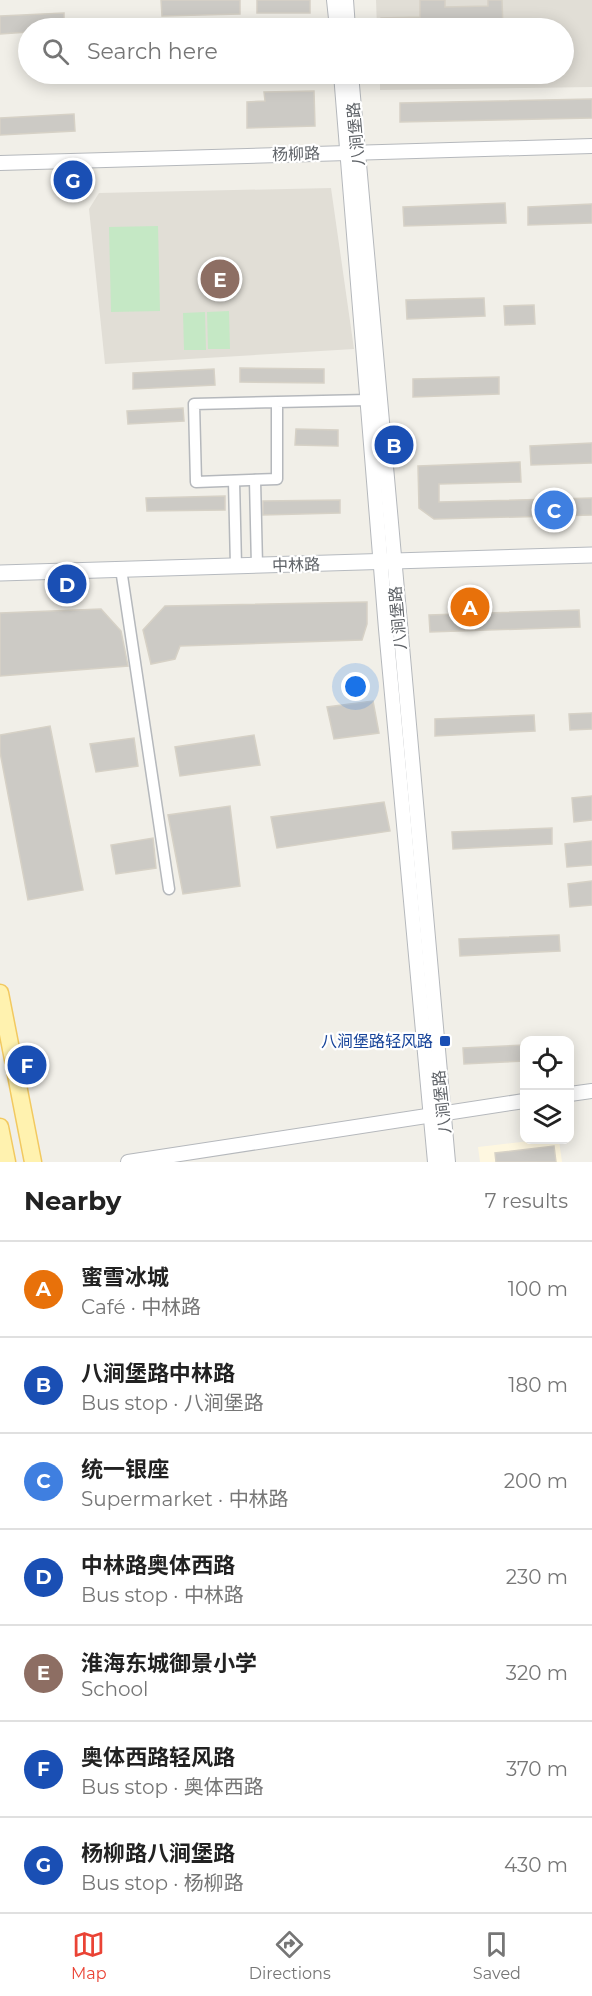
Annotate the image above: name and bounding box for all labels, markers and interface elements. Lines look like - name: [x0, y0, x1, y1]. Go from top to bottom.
- search box: [18, 18, 574, 84]
- icon: search: [39, 35, 72, 68]
- text: Search here: [87, 38, 218, 65]
- street label: 八涧堡路: [344, 101, 368, 167]
- street label: 杨柳路: [272, 144, 320, 164]
- pin: G: [54, 158, 92, 202]
- pin: E: [200, 256, 240, 302]
- pin: B: [374, 422, 414, 468]
- pin: C: [534, 488, 574, 532]
- street label: 中林路: [272, 555, 320, 575]
- pin: D: [48, 562, 86, 606]
- pin: A: [450, 584, 490, 630]
- street label: 八涧堡路: [386, 585, 410, 651]
- your location: [341, 672, 370, 701]
- place label: 八涧堡路轻风路: [321, 1032, 433, 1051]
- marker: 八涧堡路轻风路: [438, 1034, 452, 1048]
- map controls: [520, 1036, 574, 1144]
- button: locate: [520, 1036, 574, 1090]
- pin: F: [8, 1042, 46, 1088]
- street label: 八涧堡路: [429, 1069, 455, 1135]
- button: layers: [520, 1090, 574, 1144]
- text: Nearby: [24, 1185, 121, 1217]
- text: 7 results: [485, 1189, 568, 1213]
- text: 蜜雪冰城: [81, 1264, 169, 1291]
- text: A: [36, 1277, 51, 1301]
- text: 100 m: [508, 1277, 568, 1301]
- text: Café · 中林路: [81, 1295, 201, 1319]
- text: 八涧堡路中林路: [81, 1360, 235, 1387]
- text: B: [36, 1373, 51, 1397]
- text: 180 m: [508, 1373, 568, 1397]
- text: Bus stop · 八涧堡路: [81, 1391, 264, 1415]
- text: 统一银座: [81, 1456, 169, 1483]
- text: C: [36, 1469, 51, 1493]
- text: 200 m: [504, 1469, 568, 1493]
- text: Supermarket · 中林路: [81, 1487, 288, 1511]
- text: 中林路奥体西路: [81, 1552, 235, 1579]
- text: D: [35, 1565, 52, 1589]
- text: 230 m: [506, 1565, 568, 1589]
- text: Bus stop · 中林路: [81, 1583, 244, 1607]
- text: 淮海东城御景小学: [81, 1650, 257, 1677]
- text: E: [37, 1661, 50, 1685]
- text: 320 m: [506, 1661, 568, 1685]
- text: School: [81, 1677, 148, 1701]
- text: 奥体西路轻风路: [81, 1744, 235, 1771]
- text: F: [37, 1757, 50, 1781]
- text: 370 m: [506, 1757, 568, 1781]
- text: Bus stop · 奥体西路: [81, 1775, 264, 1799]
- text: 杨柳路八涧堡路: [81, 1840, 235, 1867]
- text: G: [36, 1853, 51, 1877]
- text: 430 m: [504, 1853, 568, 1877]
- text: Bus stop · 杨柳路: [81, 1871, 244, 1895]
- tab: Map: [71, 1928, 107, 1983]
- tab: Directions: [249, 1928, 331, 1983]
- tab: Saved: [473, 1928, 521, 1983]

